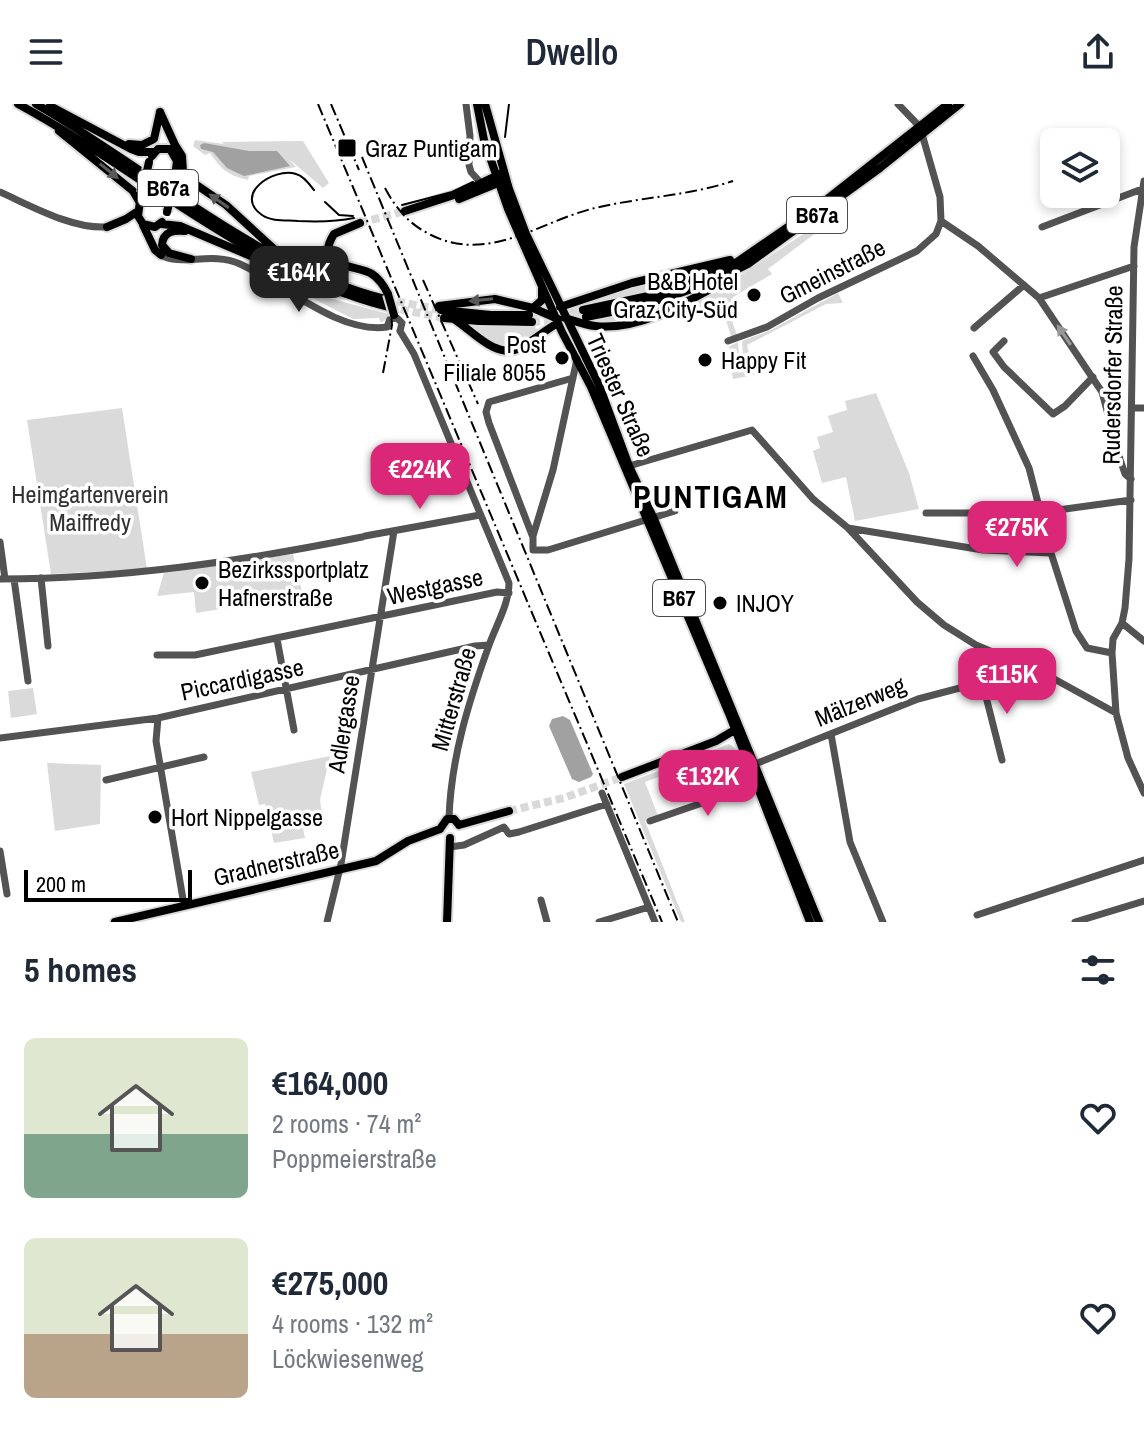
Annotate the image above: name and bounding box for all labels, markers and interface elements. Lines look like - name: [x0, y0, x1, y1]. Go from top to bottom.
- text: Dwello: [526, 28, 618, 76]
- icon: menu: [24, 30, 68, 74]
- icon: share: [1076, 30, 1120, 74]
- map controls: [1040, 128, 1120, 208]
- button: layers: [1040, 128, 1120, 208]
- place label: Graz Puntigam: [365, 132, 497, 164]
- marker: Graz Puntigam: [336, 137, 358, 159]
- one-way arrow: [99, 162, 119, 179]
- road number: B67a: [138, 170, 198, 206]
- one-way arrow: [209, 194, 230, 209]
- road number: B67a: [787, 197, 847, 233]
- street label: Gmeinstraße: [774, 231, 890, 311]
- pin: €164K: [243, 246, 355, 314]
- text: €164K: [268, 254, 330, 289]
- place label: B&B Hotel Graz City-Süd: [613, 265, 738, 325]
- street label: Rudersdorfer Straße: [1094, 285, 1130, 465]
- marker: B&B Hotel Graz City-Süd: [745, 286, 763, 304]
- one-way arrow: [468, 294, 493, 307]
- one-way arrow: [1057, 324, 1072, 346]
- place label: Post Filiale 8055: [443, 328, 547, 388]
- street label: Triester Straße: [580, 328, 662, 462]
- place label: Happy Fit: [721, 344, 807, 376]
- marker: Post Filiale 8055: [553, 349, 571, 367]
- marker: Happy Fit: [696, 351, 714, 369]
- pin: €224K: [364, 443, 476, 511]
- text: €224K: [389, 451, 451, 486]
- district label: PUNTIGAM: [633, 475, 789, 518]
- park label: Heimgartenverein Maiffredy: [11, 478, 169, 538]
- pin: €275K: [961, 501, 1073, 569]
- text: €275K: [986, 509, 1048, 544]
- place label: Bezirkssportplatz Hafnerstraße: [218, 553, 369, 613]
- street label: Westgasse: [384, 560, 486, 612]
- marker: Bezirkssportplatz Hafnerstraße: [193, 574, 211, 592]
- road number: B67: [653, 580, 705, 616]
- place label: INJOY: [736, 587, 794, 619]
- marker: INJOY: [711, 594, 729, 612]
- street label: Mitterstraße: [423, 644, 483, 754]
- pin: €115K: [951, 648, 1063, 716]
- street label: Piccardigasse: [178, 650, 306, 708]
- text: €115K: [976, 656, 1038, 691]
- street label: Mälzerweg: [810, 668, 910, 734]
- street label: Adlergasse: [319, 673, 367, 776]
- pin: €132K: [652, 750, 764, 818]
- text: €132K: [677, 758, 739, 793]
- place label: Hort Nippelgasse: [171, 801, 323, 833]
- marker: Hort Nippelgasse: [146, 808, 164, 826]
- street label: Gradnerstraße: [210, 833, 342, 893]
- scale bar: [24, 866, 192, 902]
- text: 200 m: [36, 869, 86, 899]
- text: 5 homes: [24, 947, 137, 993]
- icon: filters: [1076, 948, 1120, 992]
- text: €164,000: [272, 1060, 388, 1106]
- icon: home: [88, 1070, 184, 1166]
- icon: heart: [1076, 1096, 1120, 1140]
- text: 2 rooms · 74 m²: [272, 1106, 421, 1141]
- text: Poppmeierstraße: [272, 1141, 437, 1176]
- text: €275,000: [272, 1260, 388, 1306]
- icon: home: [88, 1270, 184, 1366]
- icon: heart: [1076, 1296, 1120, 1340]
- text: 4 rooms · 132 m²: [272, 1306, 433, 1341]
- text: Löckwiesenweg: [272, 1341, 424, 1376]

